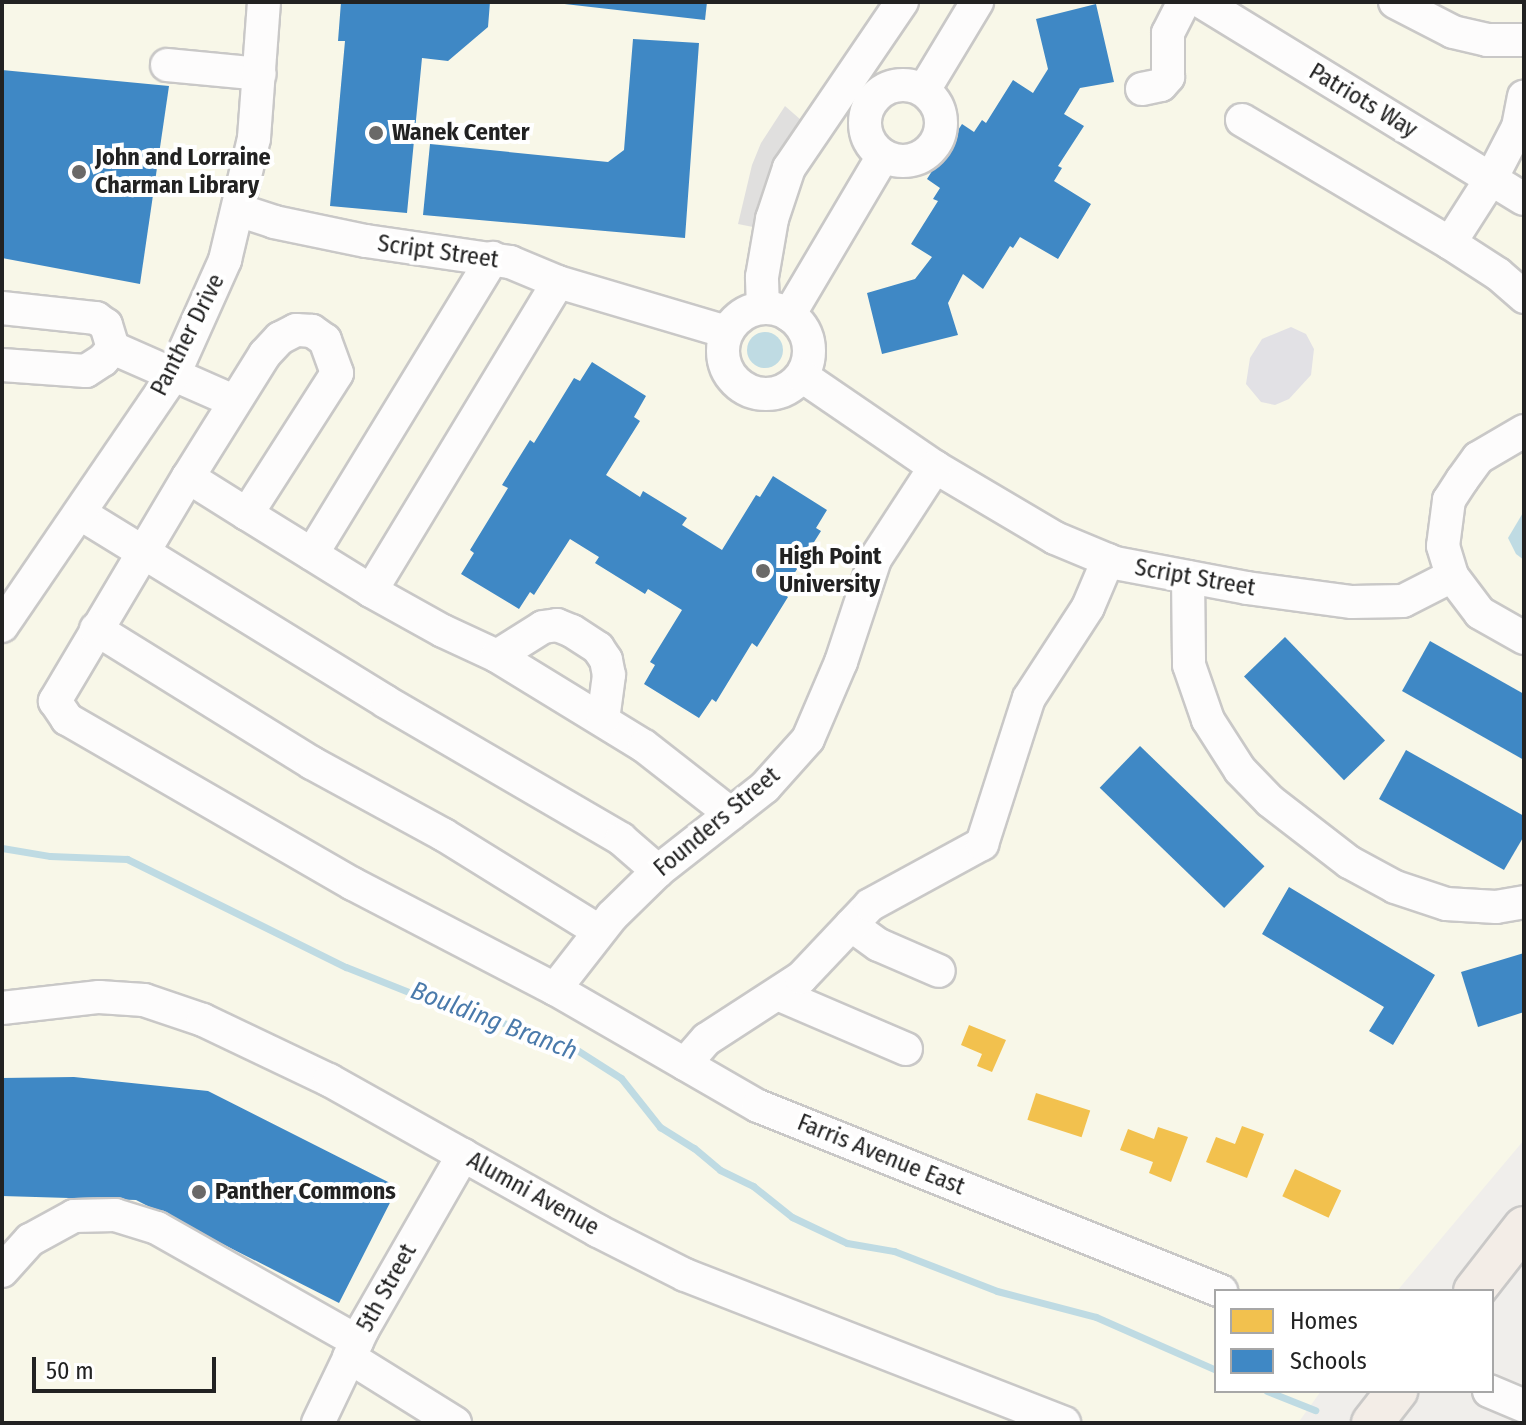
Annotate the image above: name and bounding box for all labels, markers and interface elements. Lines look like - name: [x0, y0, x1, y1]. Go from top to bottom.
- street label: Patriots Way: [1304, 57, 1422, 145]
- place label: Wanek Center: [392, 119, 529, 147]
- marker: Wanek Center: [367, 124, 385, 142]
- place label: John and Lorraine Charman Library: [95, 144, 271, 200]
- marker: John and Lorraine Charman Library: [70, 163, 88, 181]
- street label: Script Street: [376, 229, 500, 275]
- street label: Panther Drive: [145, 269, 231, 401]
- place label: High Point University: [779, 543, 882, 599]
- street label: Script Street: [1132, 553, 1258, 603]
- marker: High Point University: [754, 562, 772, 580]
- street label: Founders Street: [648, 761, 786, 883]
- water label: Boulding Branch: [406, 975, 582, 1067]
- street label: Farris Avenue East: [793, 1108, 969, 1202]
- street label: Alumni Avenue: [462, 1146, 604, 1242]
- place label: Panther Commons: [215, 1178, 396, 1206]
- marker: Panther Commons: [190, 1183, 208, 1201]
- street label: 5th Street: [351, 1239, 423, 1337]
- legend: [1214, 1289, 1494, 1393]
- text: Homes: [1290, 1307, 1358, 1335]
- scale bar: [36, 1341, 220, 1391]
- text: Schools: [1290, 1347, 1367, 1375]
- text: 50 m: [46, 1357, 94, 1385]

